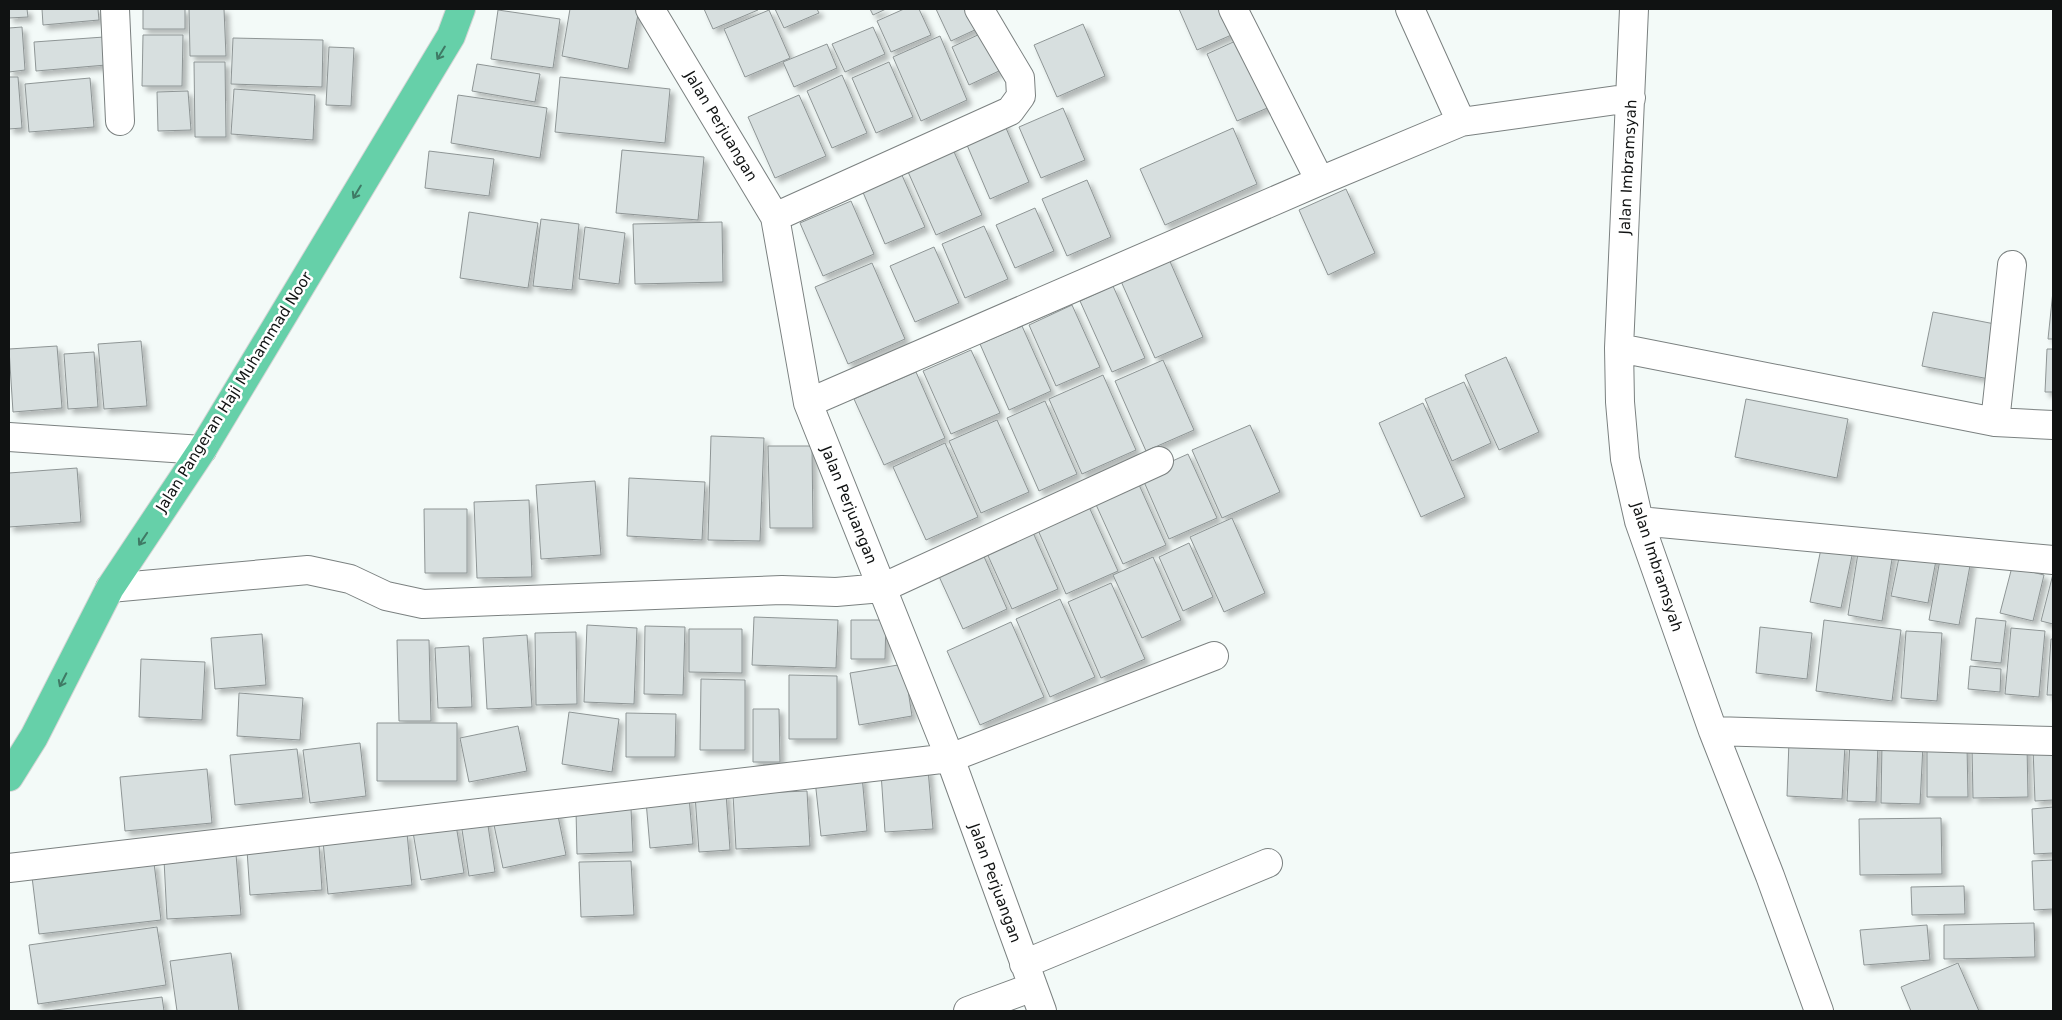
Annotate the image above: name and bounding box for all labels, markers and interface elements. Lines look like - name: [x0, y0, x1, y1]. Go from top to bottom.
- one-way arrow: [436, 45, 446, 59]
- street label: Jalan Perjuangan: [680, 67, 761, 185]
- street label: Jalan Imbramsyah: [1615, 99, 1641, 236]
- one-way arrow: [352, 185, 362, 199]
- street label: Jalan Pangeran Haji Muhammad Noor: [152, 268, 316, 516]
- street label: Jalan Perjuangan: [817, 442, 881, 567]
- street label: Jalan Imbramsyah: [1627, 499, 1686, 634]
- one-way arrow: [138, 531, 148, 545]
- one-way arrow: [58, 672, 67, 687]
- street label: Jalan Perjuangan: [965, 820, 1025, 945]

